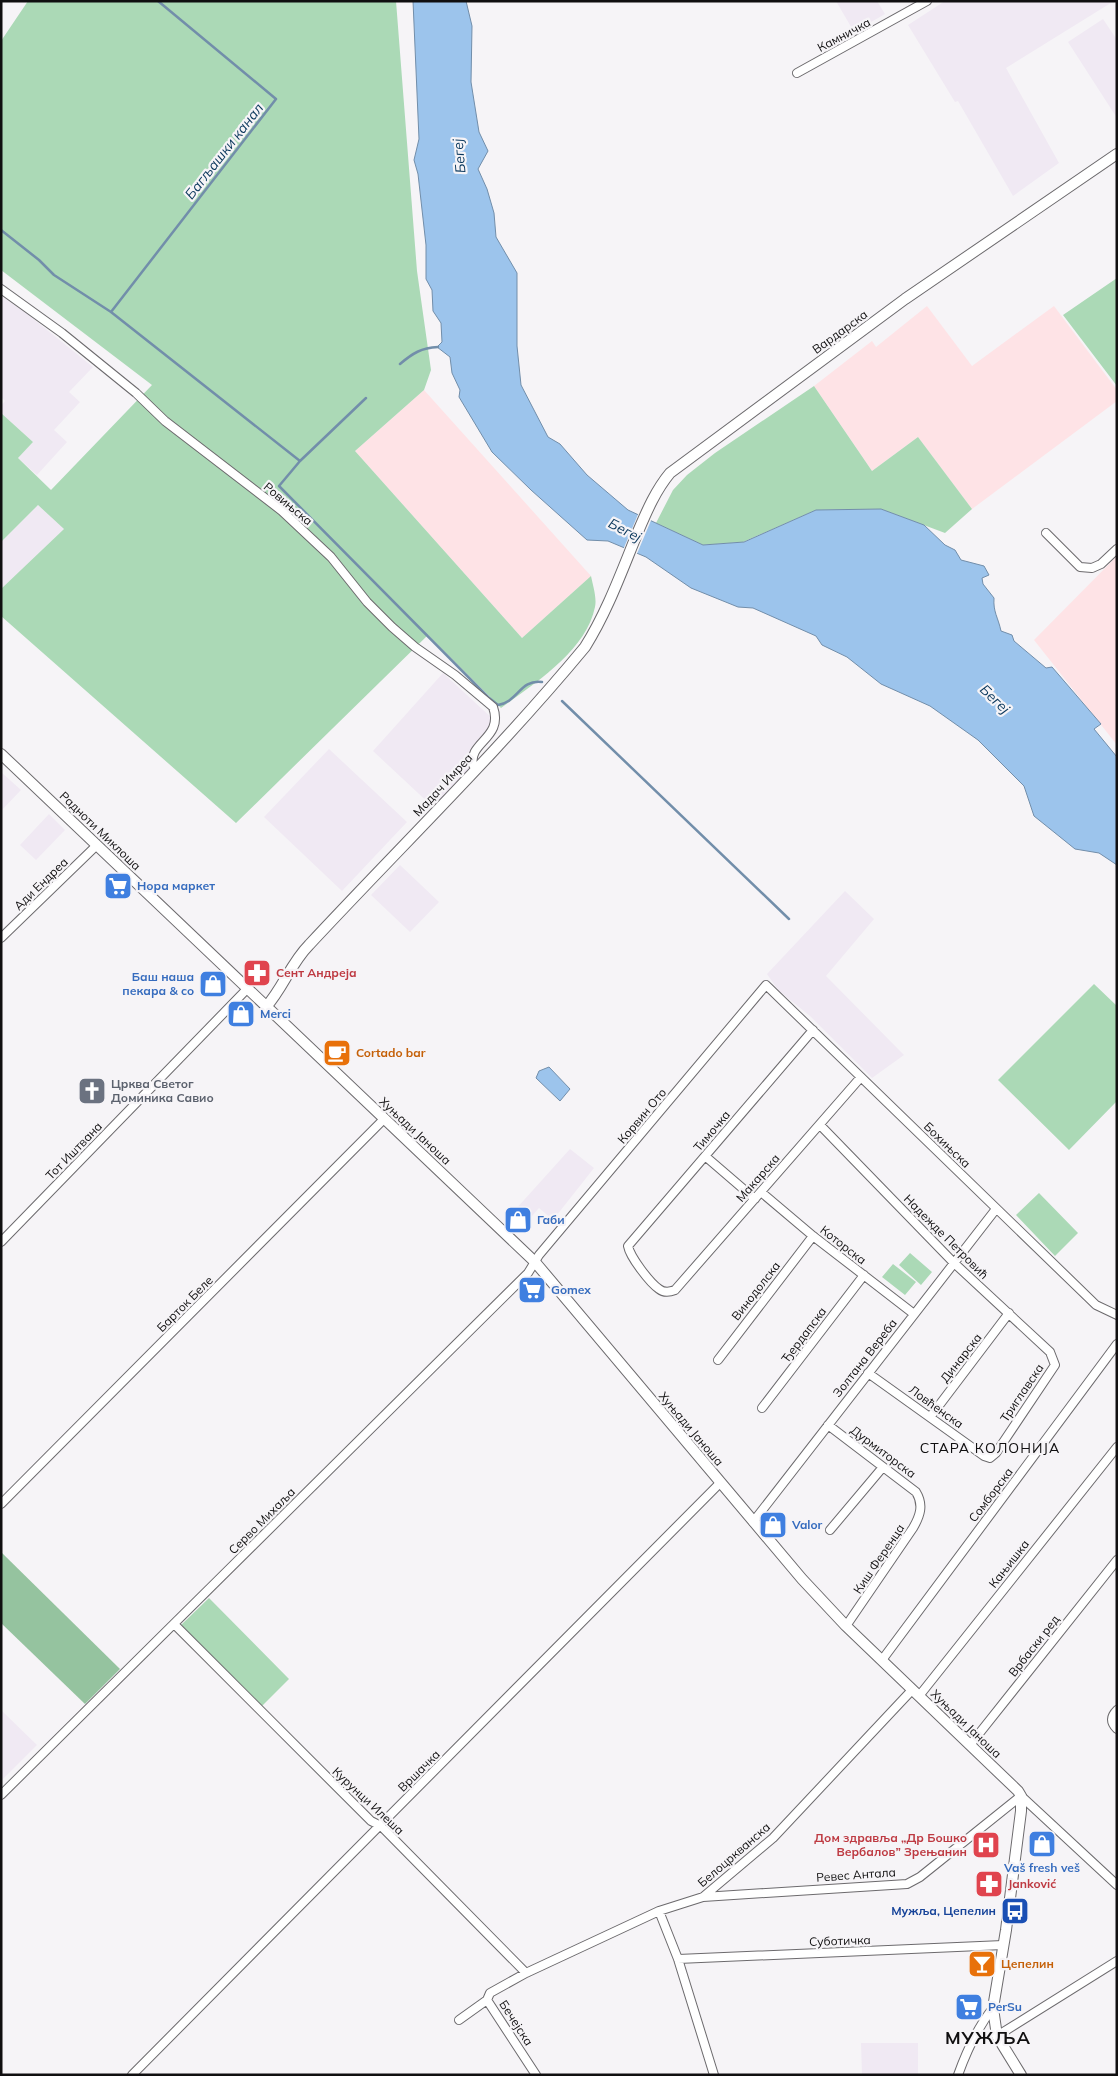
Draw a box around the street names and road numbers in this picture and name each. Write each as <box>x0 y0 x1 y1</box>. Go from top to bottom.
street label: Камничка <box>815 14 873 55</box>
street label: Вардарска <box>809 307 870 357</box>
street label: Ровињска <box>261 479 316 528</box>
street label: Мадач Имреа <box>410 750 476 819</box>
street label: Радноти Миклоша <box>57 788 144 873</box>
street label: Ади Ендреа <box>11 854 71 913</box>
street label: Корвин Ото <box>614 1085 669 1147</box>
street label: Хуњади Јаноша <box>376 1094 454 1168</box>
street label: Тимочка <box>690 1107 733 1154</box>
street label: Тот Иштвана <box>42 1119 105 1183</box>
street label: Бохињска <box>921 1119 974 1171</box>
street label: Макарска <box>733 1151 782 1205</box>
street label: Надежде Петровић <box>901 1191 992 1282</box>
street label: Которска <box>817 1222 869 1267</box>
street label: Винодолска <box>728 1258 783 1323</box>
street label: Барток Беле <box>153 1272 216 1335</box>
street label: Ђердапска <box>778 1304 829 1365</box>
street label: Золтана Вереба <box>829 1316 900 1400</box>
street label: Динарска <box>937 1330 985 1385</box>
street label: Триглавска <box>997 1361 1046 1425</box>
street label: Ловћенска <box>906 1382 966 1431</box>
street label: Хуњади Јаноша <box>656 1388 727 1469</box>
street label: Дурмиторска <box>848 1422 919 1481</box>
street label: Сомборска <box>965 1465 1016 1525</box>
street label: Серво Михаља <box>225 1484 298 1557</box>
street label: Киш Ференца <box>850 1521 907 1596</box>
street label: Кањишка <box>985 1537 1032 1591</box>
street label: Врбаски ред <box>1005 1612 1062 1679</box>
street label: Хуњади Јаноша <box>928 1686 1005 1761</box>
street label: Вршачка <box>395 1747 443 1795</box>
street label: Курунци Илеша <box>329 1764 407 1838</box>
street label: Белоцркванска <box>694 1819 773 1890</box>
street label: Ревес Антала <box>816 1864 896 1885</box>
street label: Суботичка <box>809 1932 871 1949</box>
street label: Бечејска <box>496 1997 537 2048</box>

